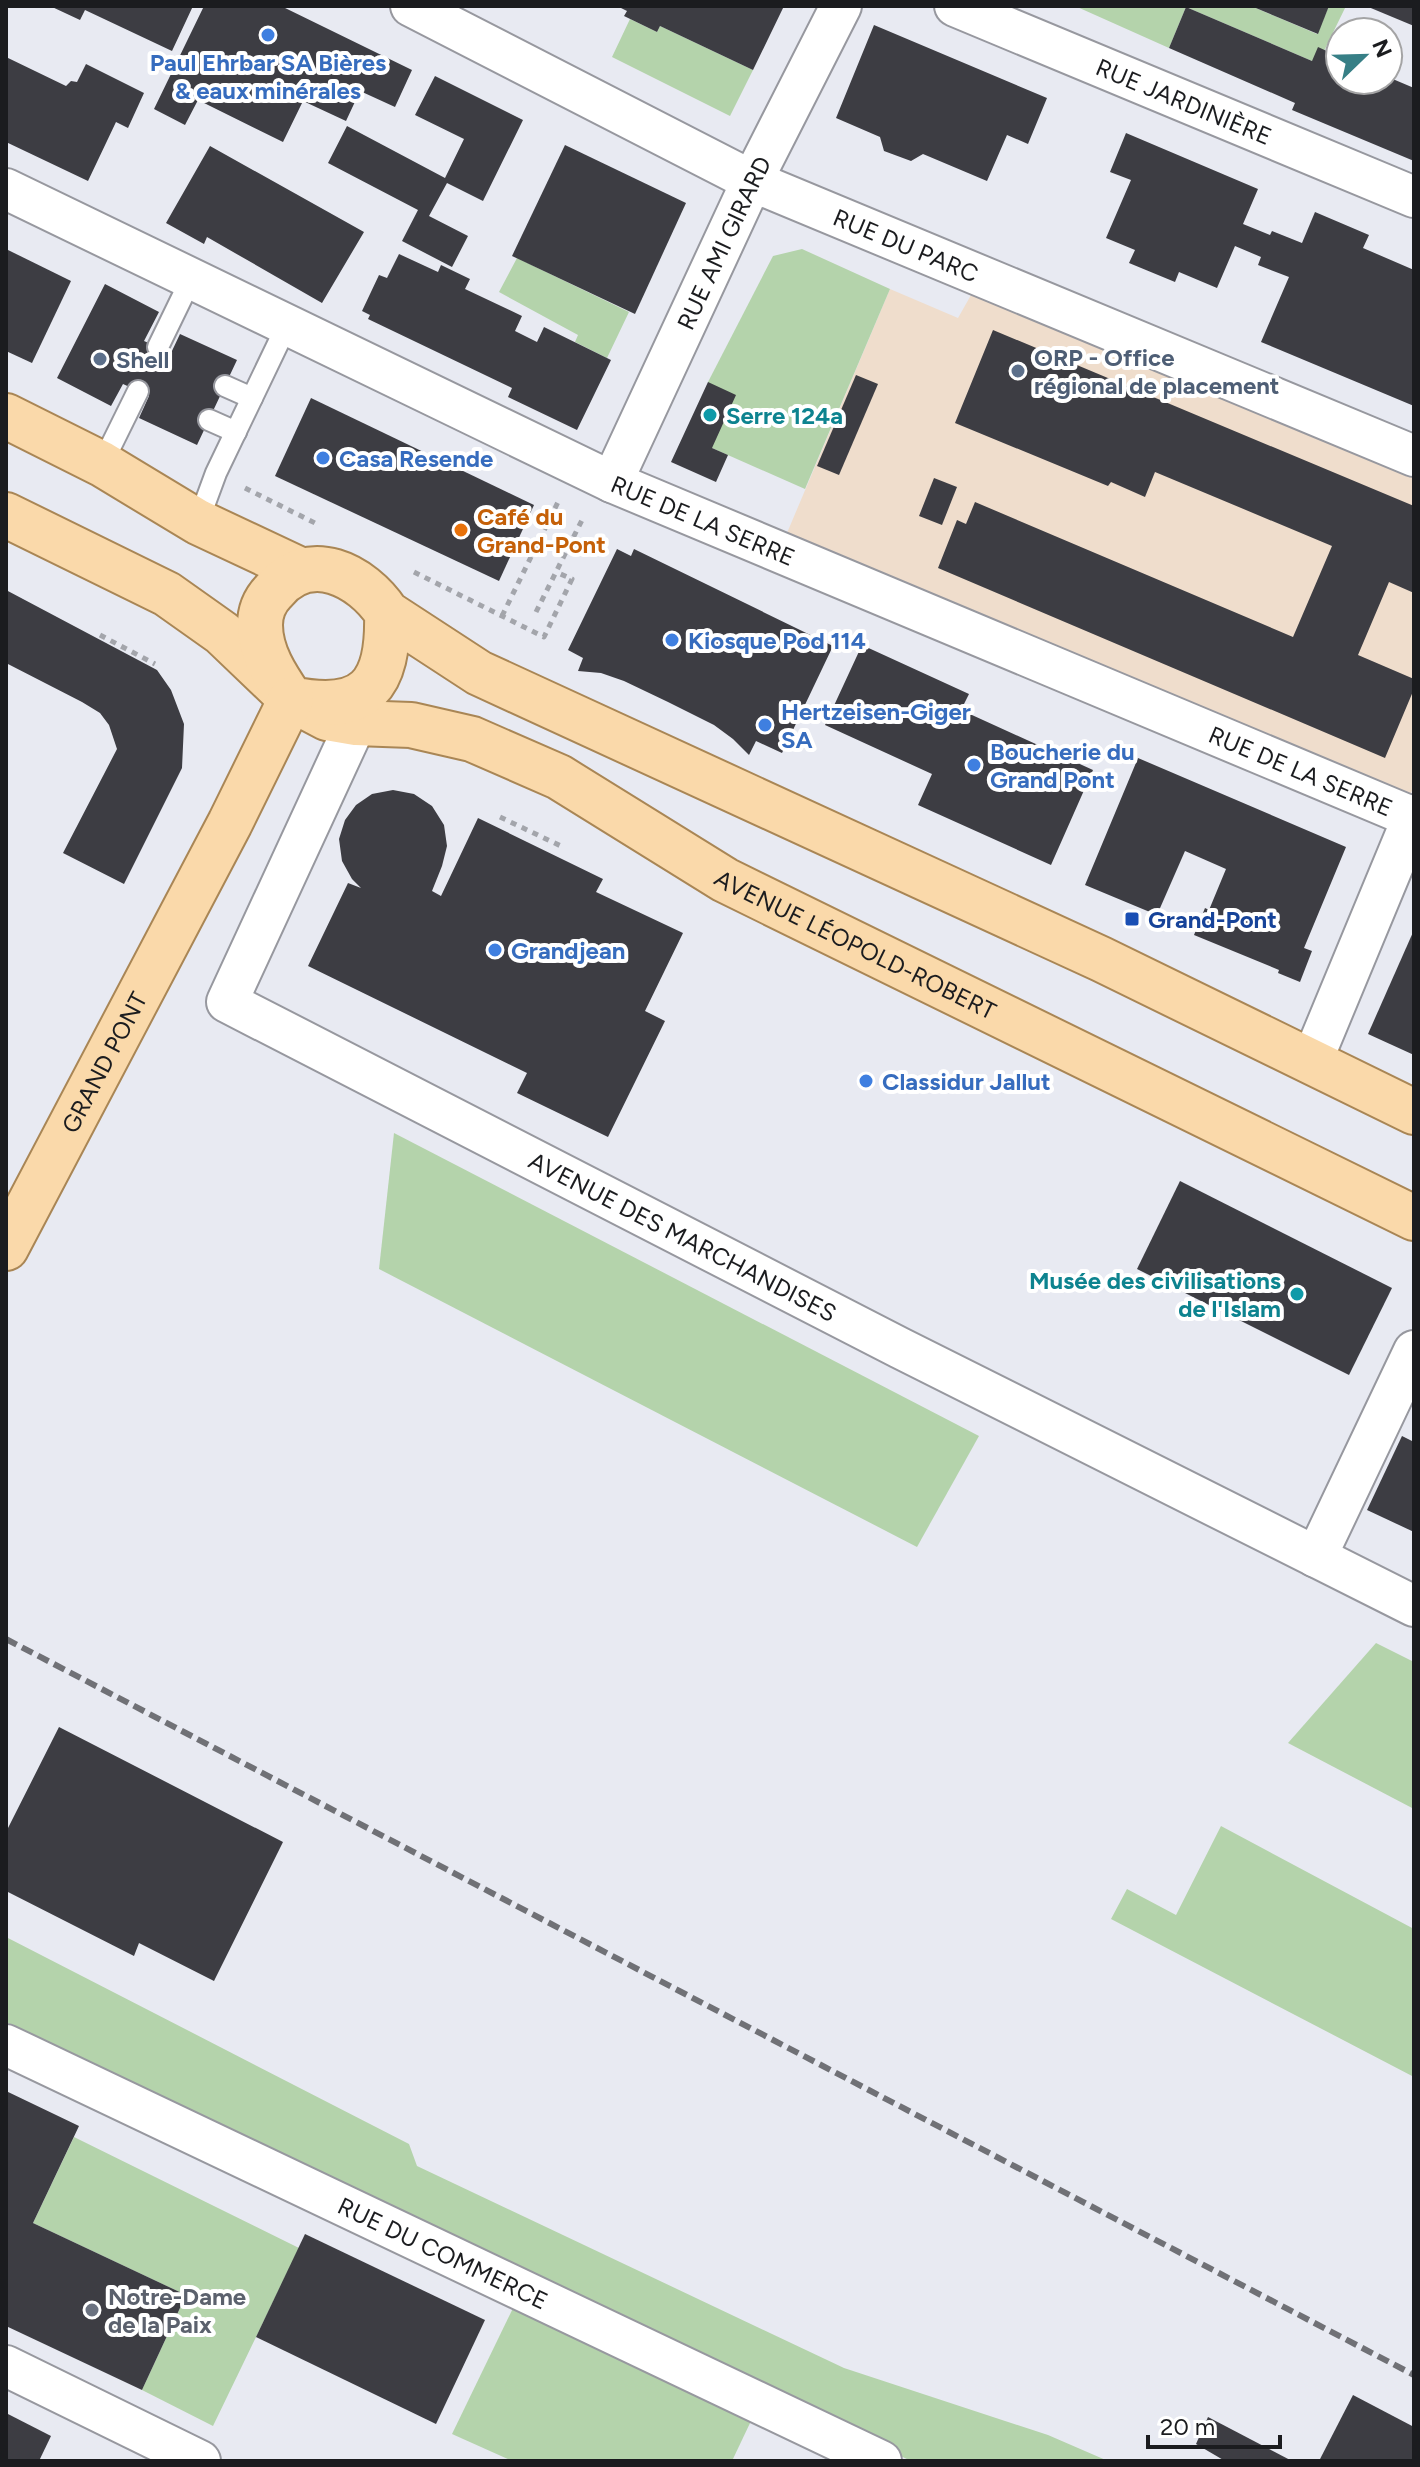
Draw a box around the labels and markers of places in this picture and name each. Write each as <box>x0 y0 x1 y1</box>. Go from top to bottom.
marker: Paul Ehrbar SA Bières & eaux minérales <box>259 26 277 44</box>
place label: Paul Ehrbar SA Bières & eaux minérales <box>150 48 386 105</box>
place label: ORP - Office régional de placement <box>1034 343 1279 400</box>
place label: Shell <box>116 345 169 374</box>
marker: Shell <box>91 350 109 368</box>
marker: ORP - Office régional de placement <box>1009 362 1027 380</box>
place label: Serre 124a <box>726 401 843 430</box>
marker: Serre 124a <box>701 406 719 424</box>
place label: Casa Resende <box>339 444 493 473</box>
marker: Casa Resende <box>314 449 332 467</box>
place label: Café du Grand-Pont <box>477 502 606 559</box>
marker: Café du Grand-Pont <box>452 521 470 539</box>
place label: Kiosque Pod 114 <box>688 626 866 655</box>
marker: Kiosque Pod 114 <box>663 631 681 649</box>
place label: Hertzeisen-Giger SA <box>781 697 971 754</box>
marker: Hertzeisen-Giger SA <box>756 716 774 734</box>
place label: Boucherie du Grand Pont <box>990 737 1135 794</box>
marker: Boucherie du Grand Pont <box>965 756 983 774</box>
place label: Grand-Pont <box>1148 905 1277 934</box>
marker: Grand-Pont <box>1123 910 1141 928</box>
place label: Grandjean <box>511 936 625 965</box>
marker: Grandjean <box>486 941 504 959</box>
place label: Classidur Jallut <box>882 1067 1051 1096</box>
marker: Classidur Jallut <box>857 1072 875 1090</box>
place label: Musée des civilisations de l'Islam <box>1029 1266 1281 1323</box>
marker: Musée des civilisations de l'Islam <box>1288 1285 1306 1303</box>
place label: Notre-Dame de la Paix <box>108 2282 246 2339</box>
marker: Notre-Dame de la Paix <box>83 2301 101 2319</box>

